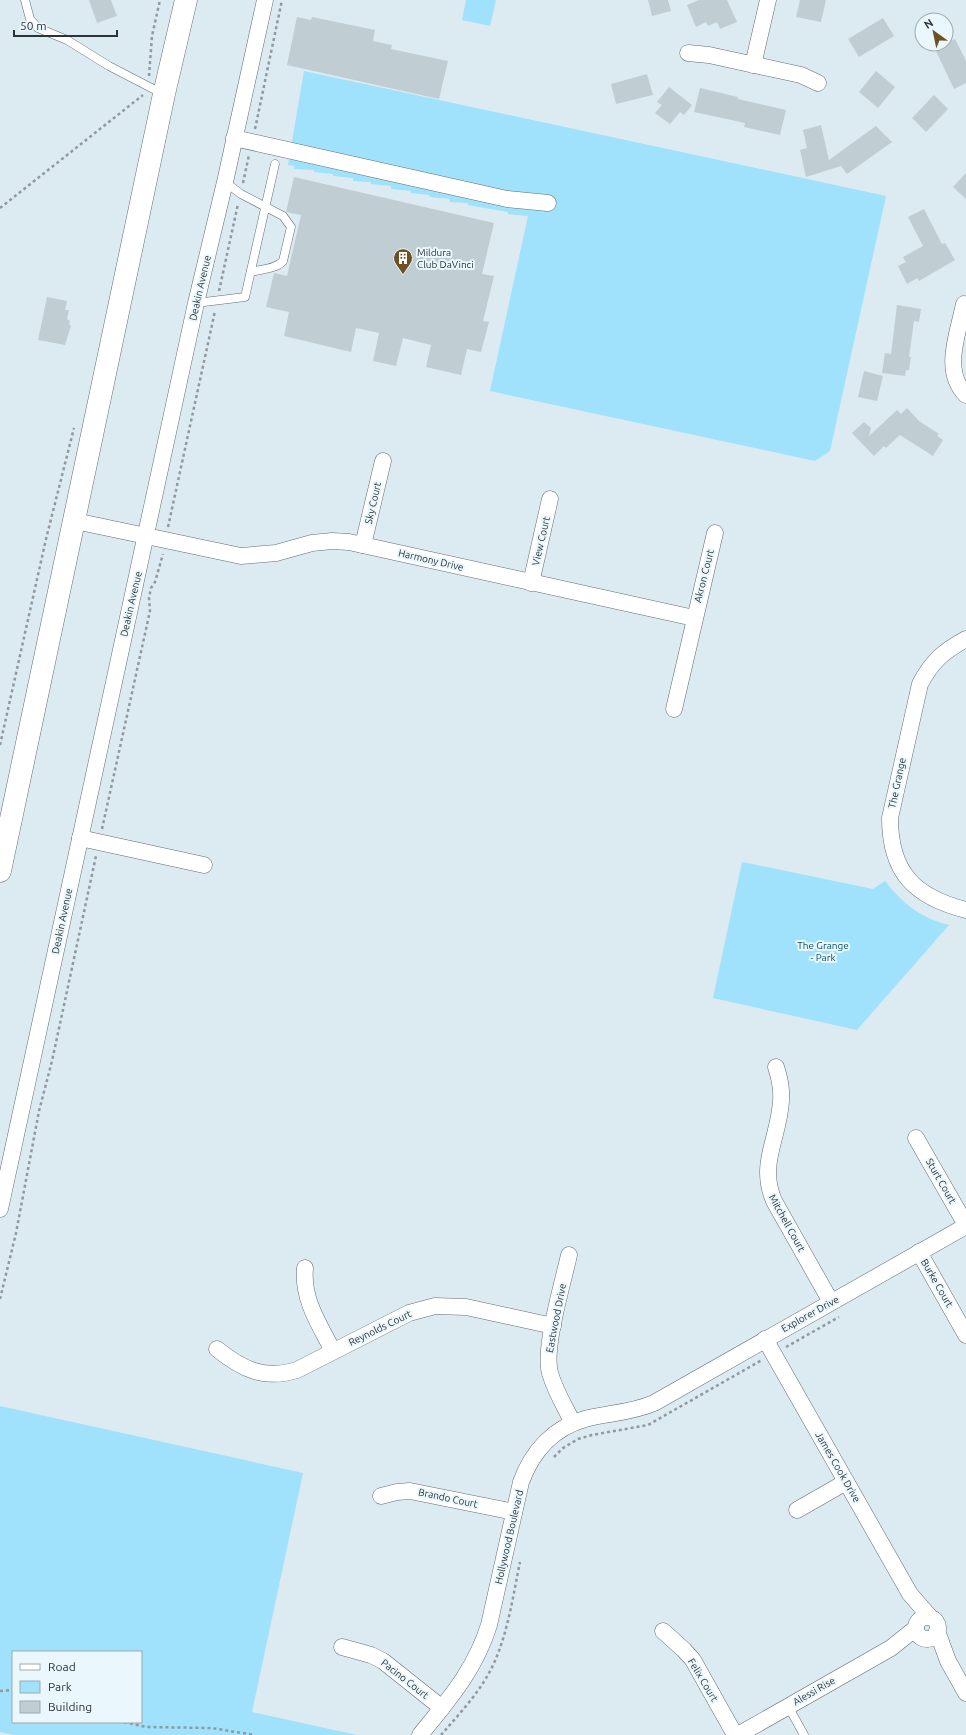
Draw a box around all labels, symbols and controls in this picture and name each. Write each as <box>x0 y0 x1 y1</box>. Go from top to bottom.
scale bar <box>14 12 117 38</box>
north arrow <box>914 12 954 52</box>
text: N <box>922 16 935 31</box>
text: 50 m <box>20 19 47 32</box>
building icon: Mildura Club DaVinci <box>392 247 414 275</box>
place label: Mildura Club DaVinci <box>417 247 474 270</box>
street label: Deakin Avenue <box>187 254 213 322</box>
street label: Sky Court <box>363 481 383 525</box>
street label: View Court <box>530 515 552 567</box>
street label: Harmony Drive <box>397 547 465 573</box>
street label: Akron Court <box>692 548 716 604</box>
street label: Deakin Avenue <box>118 570 144 638</box>
street label: The Grange <box>886 757 908 809</box>
street label: Deakin Avenue <box>50 887 74 955</box>
park label: The Grange - Park <box>797 940 849 963</box>
street label: Sturt Court <box>924 1156 958 1206</box>
street label: Mitchell Court <box>767 1192 807 1254</box>
street label: Burke Court <box>919 1257 955 1309</box>
street label: Eastwood Drive <box>544 1282 568 1354</box>
street label: Explorer Drive <box>779 1294 841 1334</box>
street label: Reynolds Court <box>347 1308 413 1348</box>
street label: James Cook Drive <box>813 1430 863 1504</box>
street label: Brando Court <box>417 1486 479 1510</box>
street label: Hollywood Boulevard <box>493 1489 525 1585</box>
legend <box>12 1651 142 1723</box>
street label: Felix Court <box>686 1656 720 1704</box>
street label: Pacino Court <box>379 1657 431 1701</box>
text: Road <box>48 1660 76 1673</box>
street label: Alessi Rise <box>791 1675 837 1707</box>
text: Park <box>48 1680 72 1693</box>
text: Building <box>48 1700 92 1713</box>

